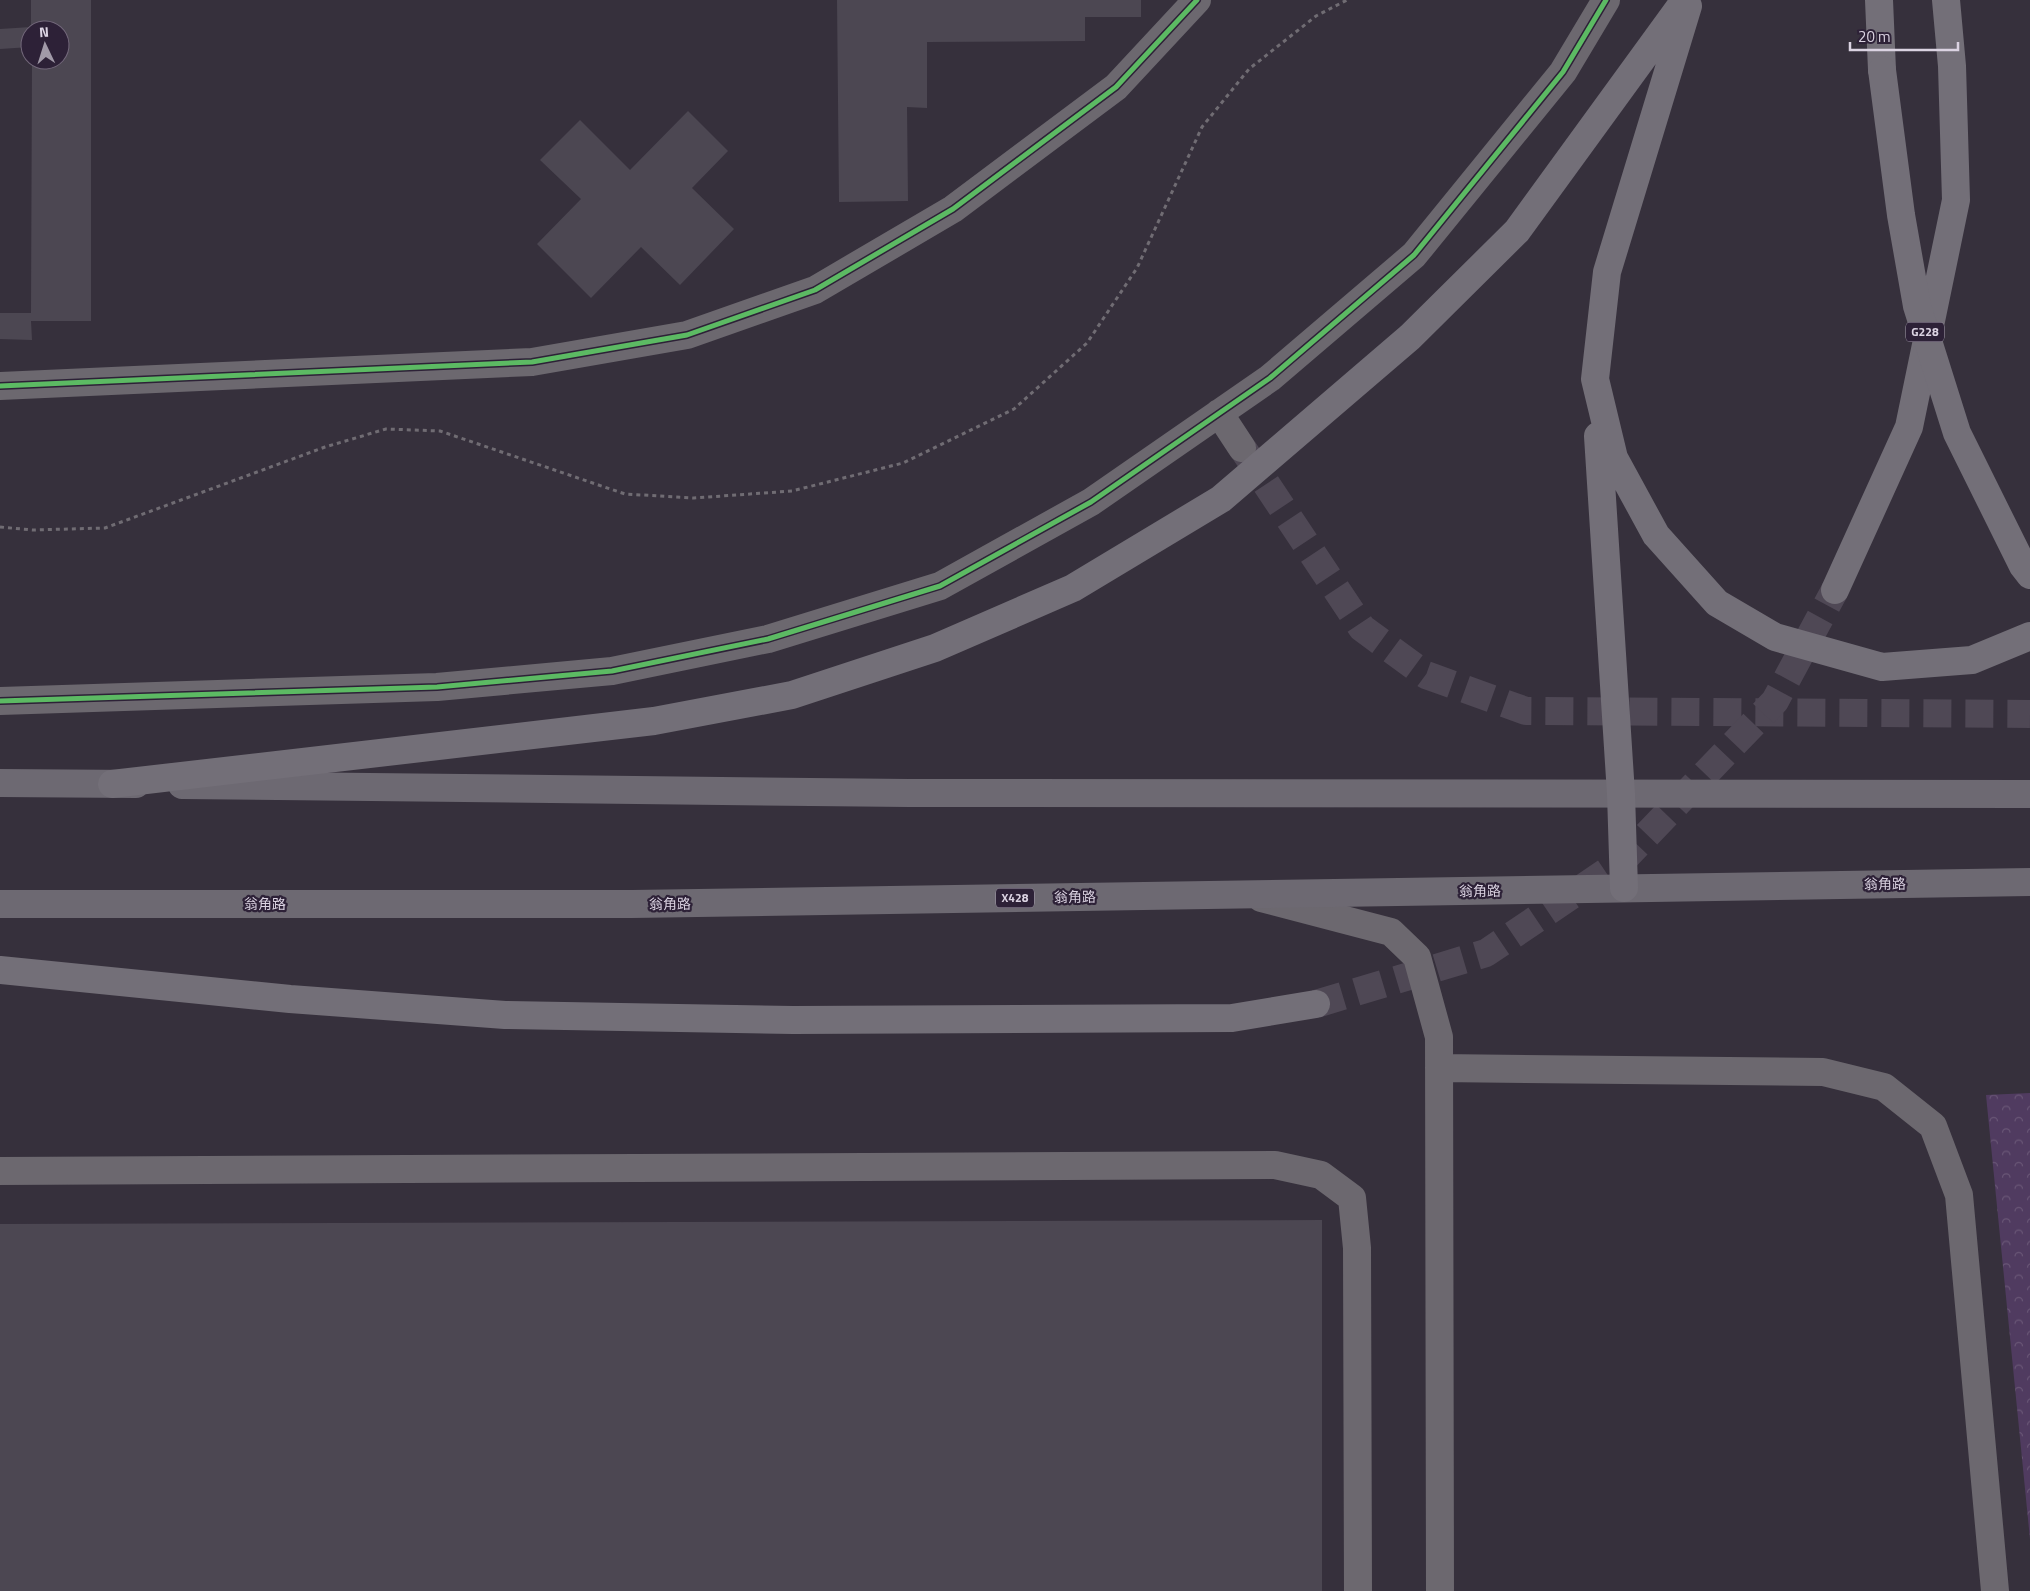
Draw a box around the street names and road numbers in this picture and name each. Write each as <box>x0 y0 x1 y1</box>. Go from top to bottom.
road number: G228 <box>1906 322 1944 342</box>
street label: 翁角路 <box>1864 873 1906 894</box>
street label: 翁角路 <box>1459 880 1501 901</box>
street label: 翁角路 <box>1054 886 1096 907</box>
road number: X428 <box>996 888 1034 908</box>
street label: 翁角路 <box>244 893 286 914</box>
street label: 翁角路 <box>649 893 691 914</box>

